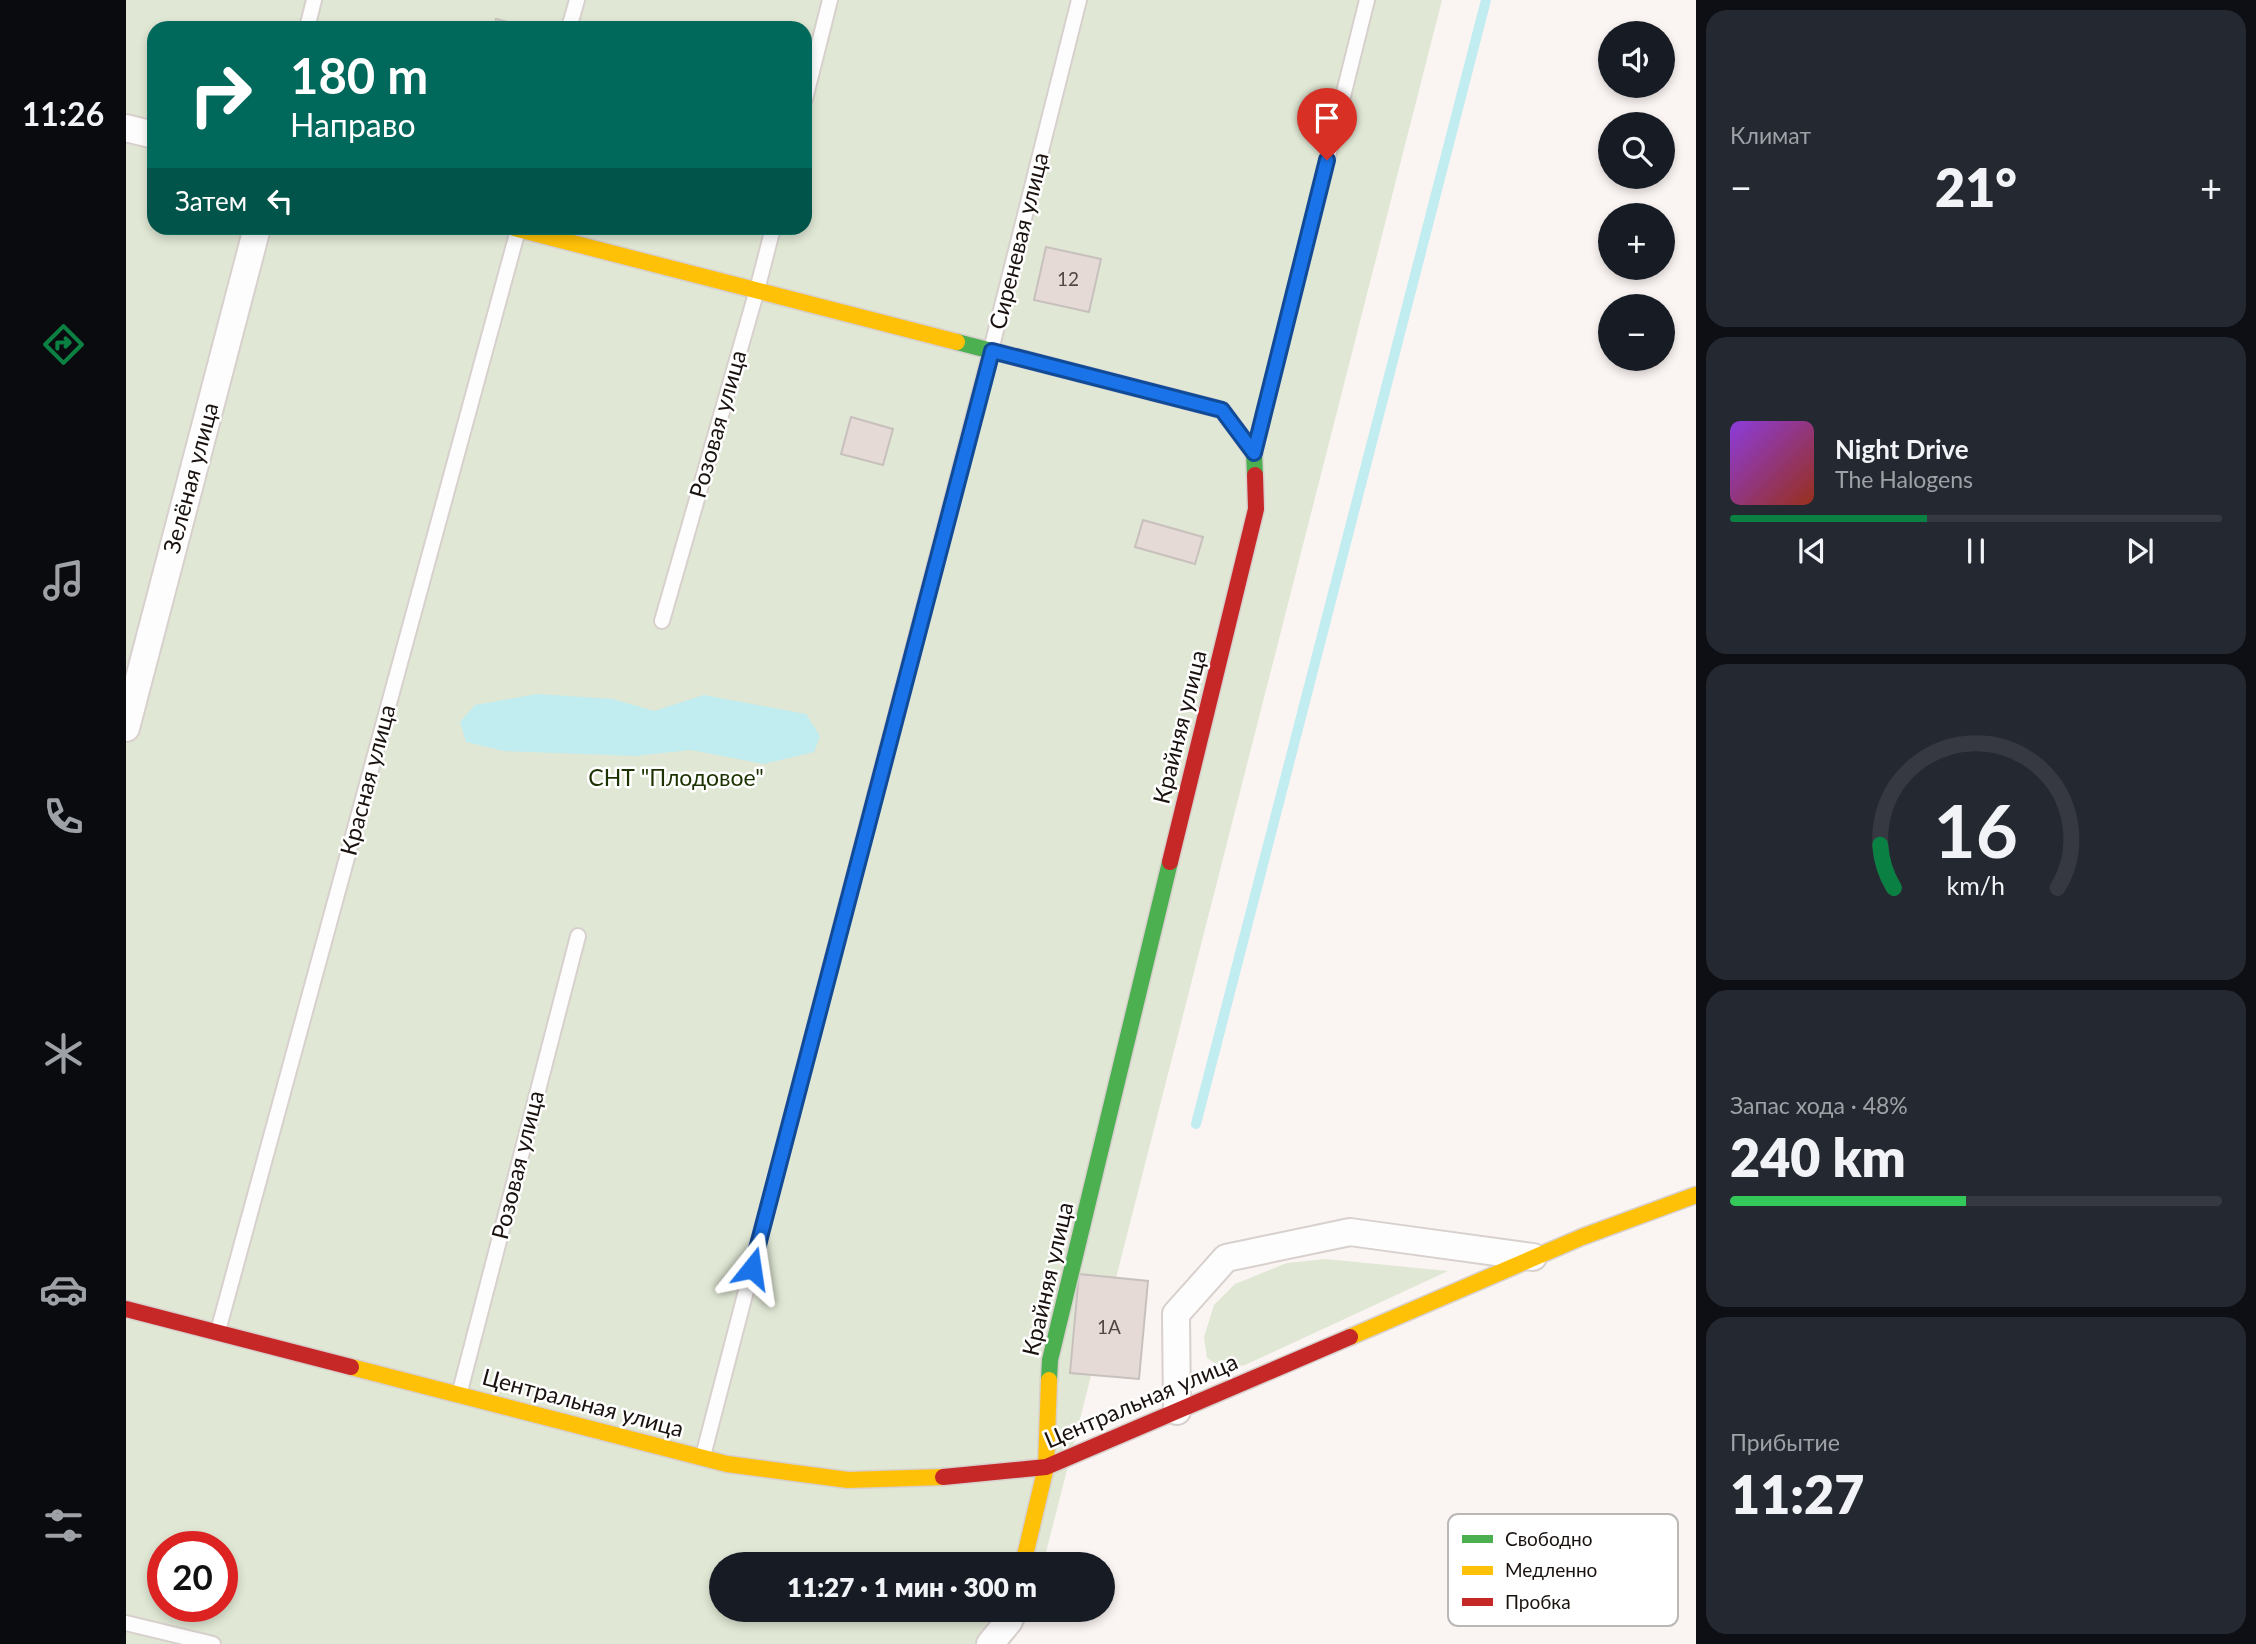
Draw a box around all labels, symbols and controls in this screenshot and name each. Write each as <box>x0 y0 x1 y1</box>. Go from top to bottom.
map controls <box>1598 21 1675 371</box>
button: sound <box>1598 21 1675 98</box>
text: 180 m <box>290 46 428 104</box>
icon: right <box>175 49 266 140</box>
pin <box>1297 88 1357 160</box>
text: 11:26 <box>22 94 104 133</box>
icon: arrive <box>1308 99 1346 137</box>
text: Направо <box>290 105 416 144</box>
button: search <box>1598 112 1675 189</box>
text: Климат <box>1730 121 1811 149</box>
street label: Сиреневая улица <box>982 149 1054 332</box>
text: 21° <box>1935 156 2017 218</box>
text: − <box>1730 164 1752 210</box>
text: + <box>2200 164 2222 210</box>
icon: left <box>261 182 299 220</box>
text: Затем <box>175 185 247 217</box>
button: + <box>1598 203 1675 280</box>
house number: 12 <box>1057 267 1079 290</box>
button: − <box>1598 294 1675 371</box>
icon: directions <box>39 320 88 369</box>
street label: Розовая улица <box>683 347 751 501</box>
street label: Зелёная улица <box>156 399 224 556</box>
text: Night Drive <box>1835 433 1969 465</box>
text: The Halogens <box>1835 465 1973 493</box>
icon: previous <box>1793 532 1831 570</box>
icon: pause <box>1957 532 1995 570</box>
icon: next <box>2121 532 2159 570</box>
icon: music <box>39 556 88 605</box>
street label: Крайняя улица <box>1146 647 1212 806</box>
street label: Красная улица <box>333 701 401 858</box>
park label: СНТ "Плодовое" <box>588 763 764 791</box>
text: 16 <box>1934 786 2018 874</box>
icon: phone <box>39 792 88 841</box>
text: km/h <box>1947 870 2005 900</box>
icon: climate <box>39 1029 88 1078</box>
street label: Розовая улица <box>485 1087 549 1242</box>
text: Запас хода · 48% <box>1730 1091 1908 1119</box>
text: 240 km <box>1730 1126 1906 1188</box>
street label: Крайняя улица <box>1016 1199 1078 1358</box>
position arrow <box>715 1231 789 1305</box>
icon: car <box>39 1265 88 1314</box>
house number: 1А <box>1097 1315 1121 1338</box>
street label: Центральная улица <box>1040 1347 1241 1453</box>
street label: Центральная улица <box>480 1362 687 1442</box>
text: Прибытие <box>1730 1428 1840 1456</box>
text: 11:27 <box>1730 1463 1864 1525</box>
icon: filters <box>39 1501 88 1550</box>
legend <box>1448 1514 1678 1626</box>
text: Свободно <box>1505 1527 1593 1550</box>
speed limit sign: 20 <box>147 1531 238 1622</box>
text: Медленно <box>1505 1558 1597 1581</box>
text: 11:27 · 1 мин · 300 m <box>787 1571 1037 1603</box>
text: Пробка <box>1505 1590 1571 1613</box>

